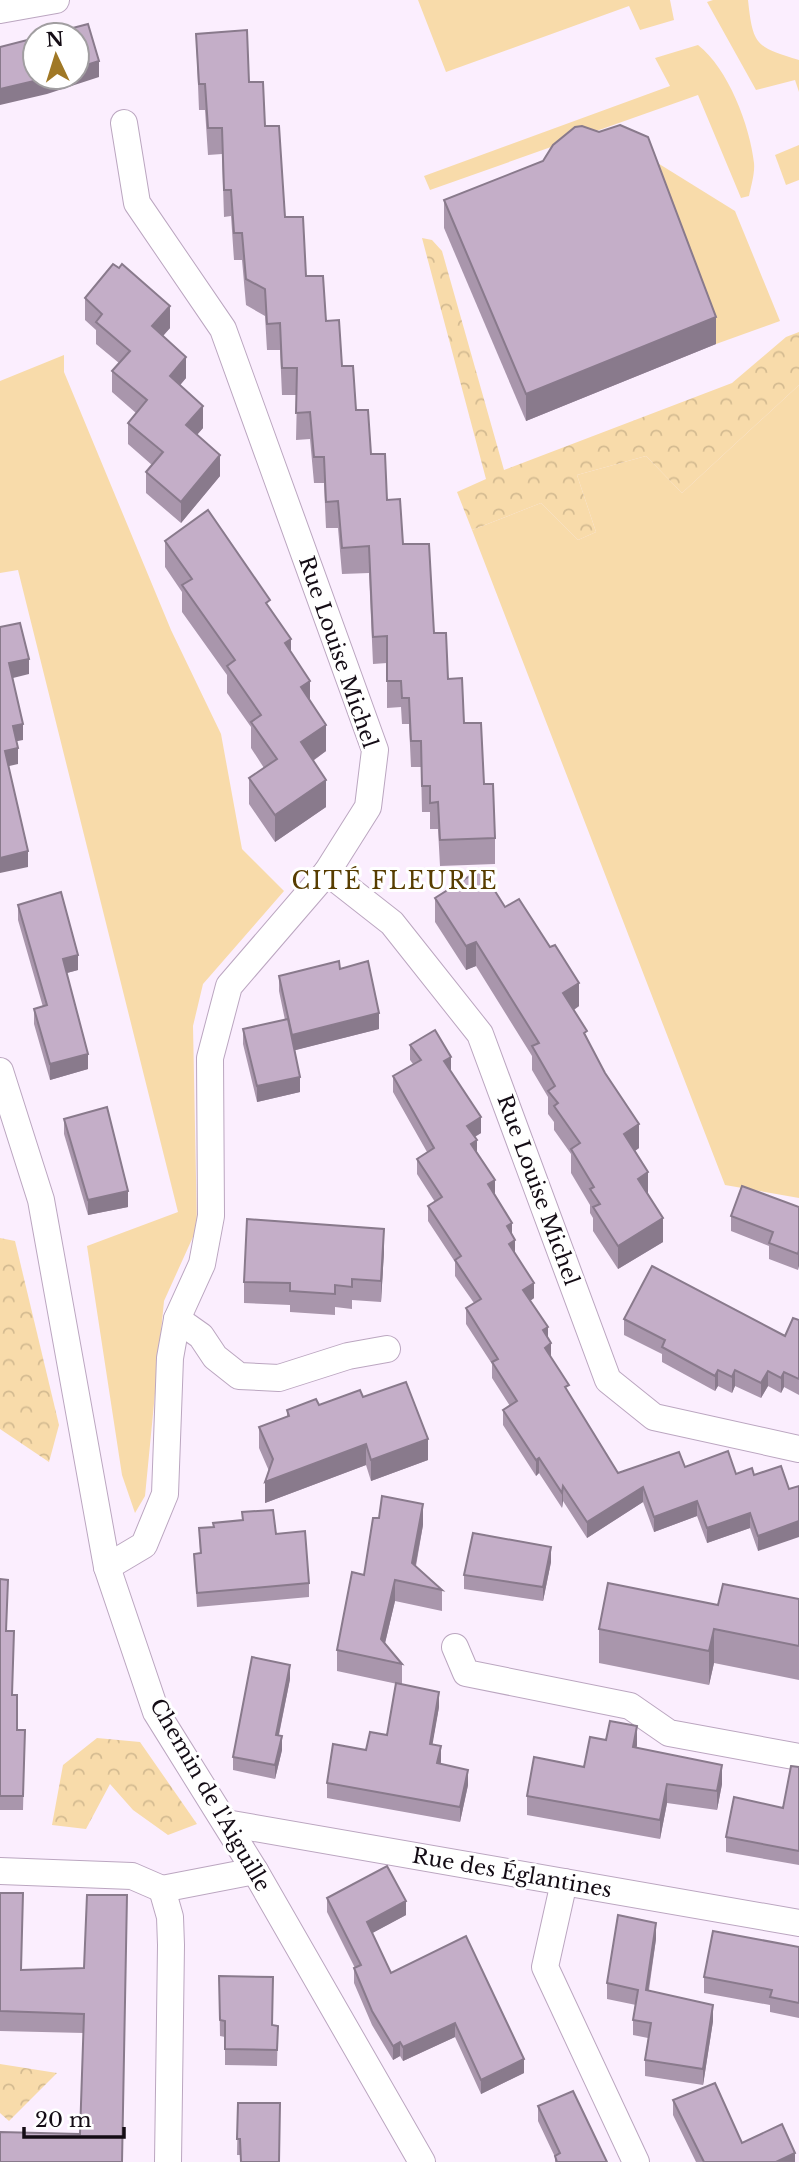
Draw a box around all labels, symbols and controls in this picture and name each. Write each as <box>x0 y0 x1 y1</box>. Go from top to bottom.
north arrow <box>21 21 91 91</box>
text: N <box>45 27 65 52</box>
street label: Rue Louise Michel <box>293 553 383 751</box>
district label: CITÉ FLEURIE <box>292 866 498 895</box>
street label: Rue Louise Michel <box>491 1091 585 1289</box>
street label: Chemin de l'Aiguille <box>144 1694 276 1896</box>
street label: Rue des Églantines <box>410 1843 614 1903</box>
scale bar <box>24 2096 124 2140</box>
text: 20 m <box>35 2107 92 2133</box>

